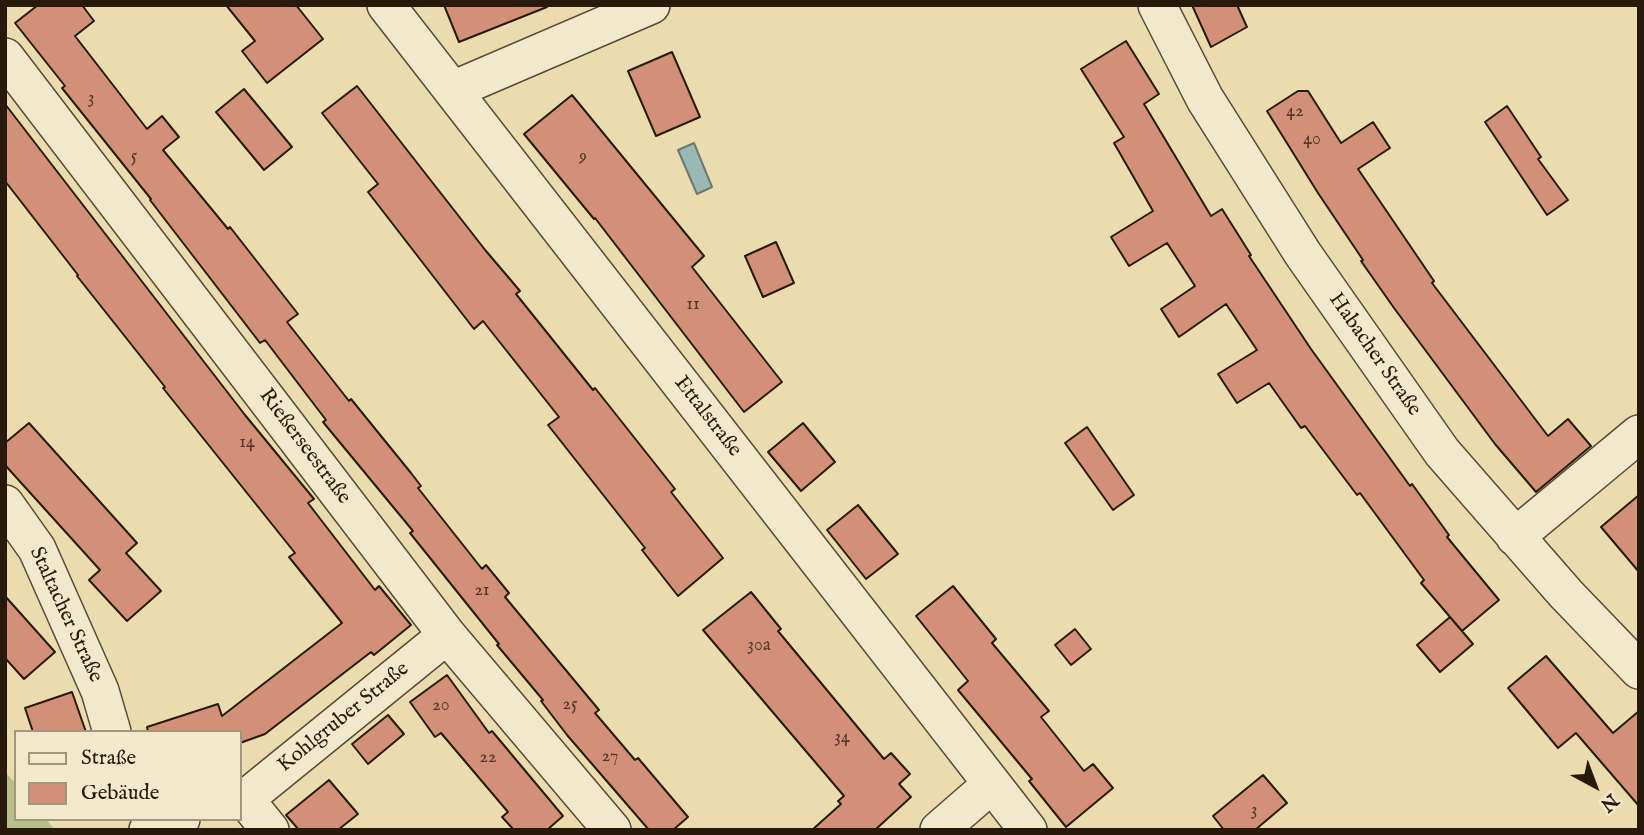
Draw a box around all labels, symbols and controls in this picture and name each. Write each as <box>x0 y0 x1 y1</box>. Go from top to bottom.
house number: 3 <box>88 88 94 110</box>
house number: 42 <box>1286 101 1304 123</box>
house number: 40 <box>1303 129 1321 151</box>
house number: 5 <box>131 146 137 168</box>
house number: 9 <box>579 146 587 168</box>
street label: Habacher Straße <box>1322 289 1426 421</box>
house number: 11 <box>686 294 700 316</box>
street label: Ettalstraße <box>668 372 746 462</box>
street label: Rießerseestraße <box>252 384 356 510</box>
house number: 14 <box>239 432 255 454</box>
street label: Staltacher Straße <box>23 543 107 687</box>
house number: 21 <box>474 580 490 602</box>
house number: 30a <box>747 635 771 657</box>
street label: Kohlgruber Straße <box>273 657 415 779</box>
house number: 25 <box>563 694 577 716</box>
house number: 20 <box>432 695 450 717</box>
house number: 34 <box>834 727 850 749</box>
legend <box>14 730 242 821</box>
text: Straße <box>81 745 136 772</box>
house number: 27 <box>602 746 618 768</box>
house number: 22 <box>480 747 496 769</box>
north arrow <box>1560 751 1630 821</box>
text: Gebäude <box>81 780 159 807</box>
text: N <box>1595 787 1623 816</box>
house number: 3 <box>1251 800 1257 822</box>

